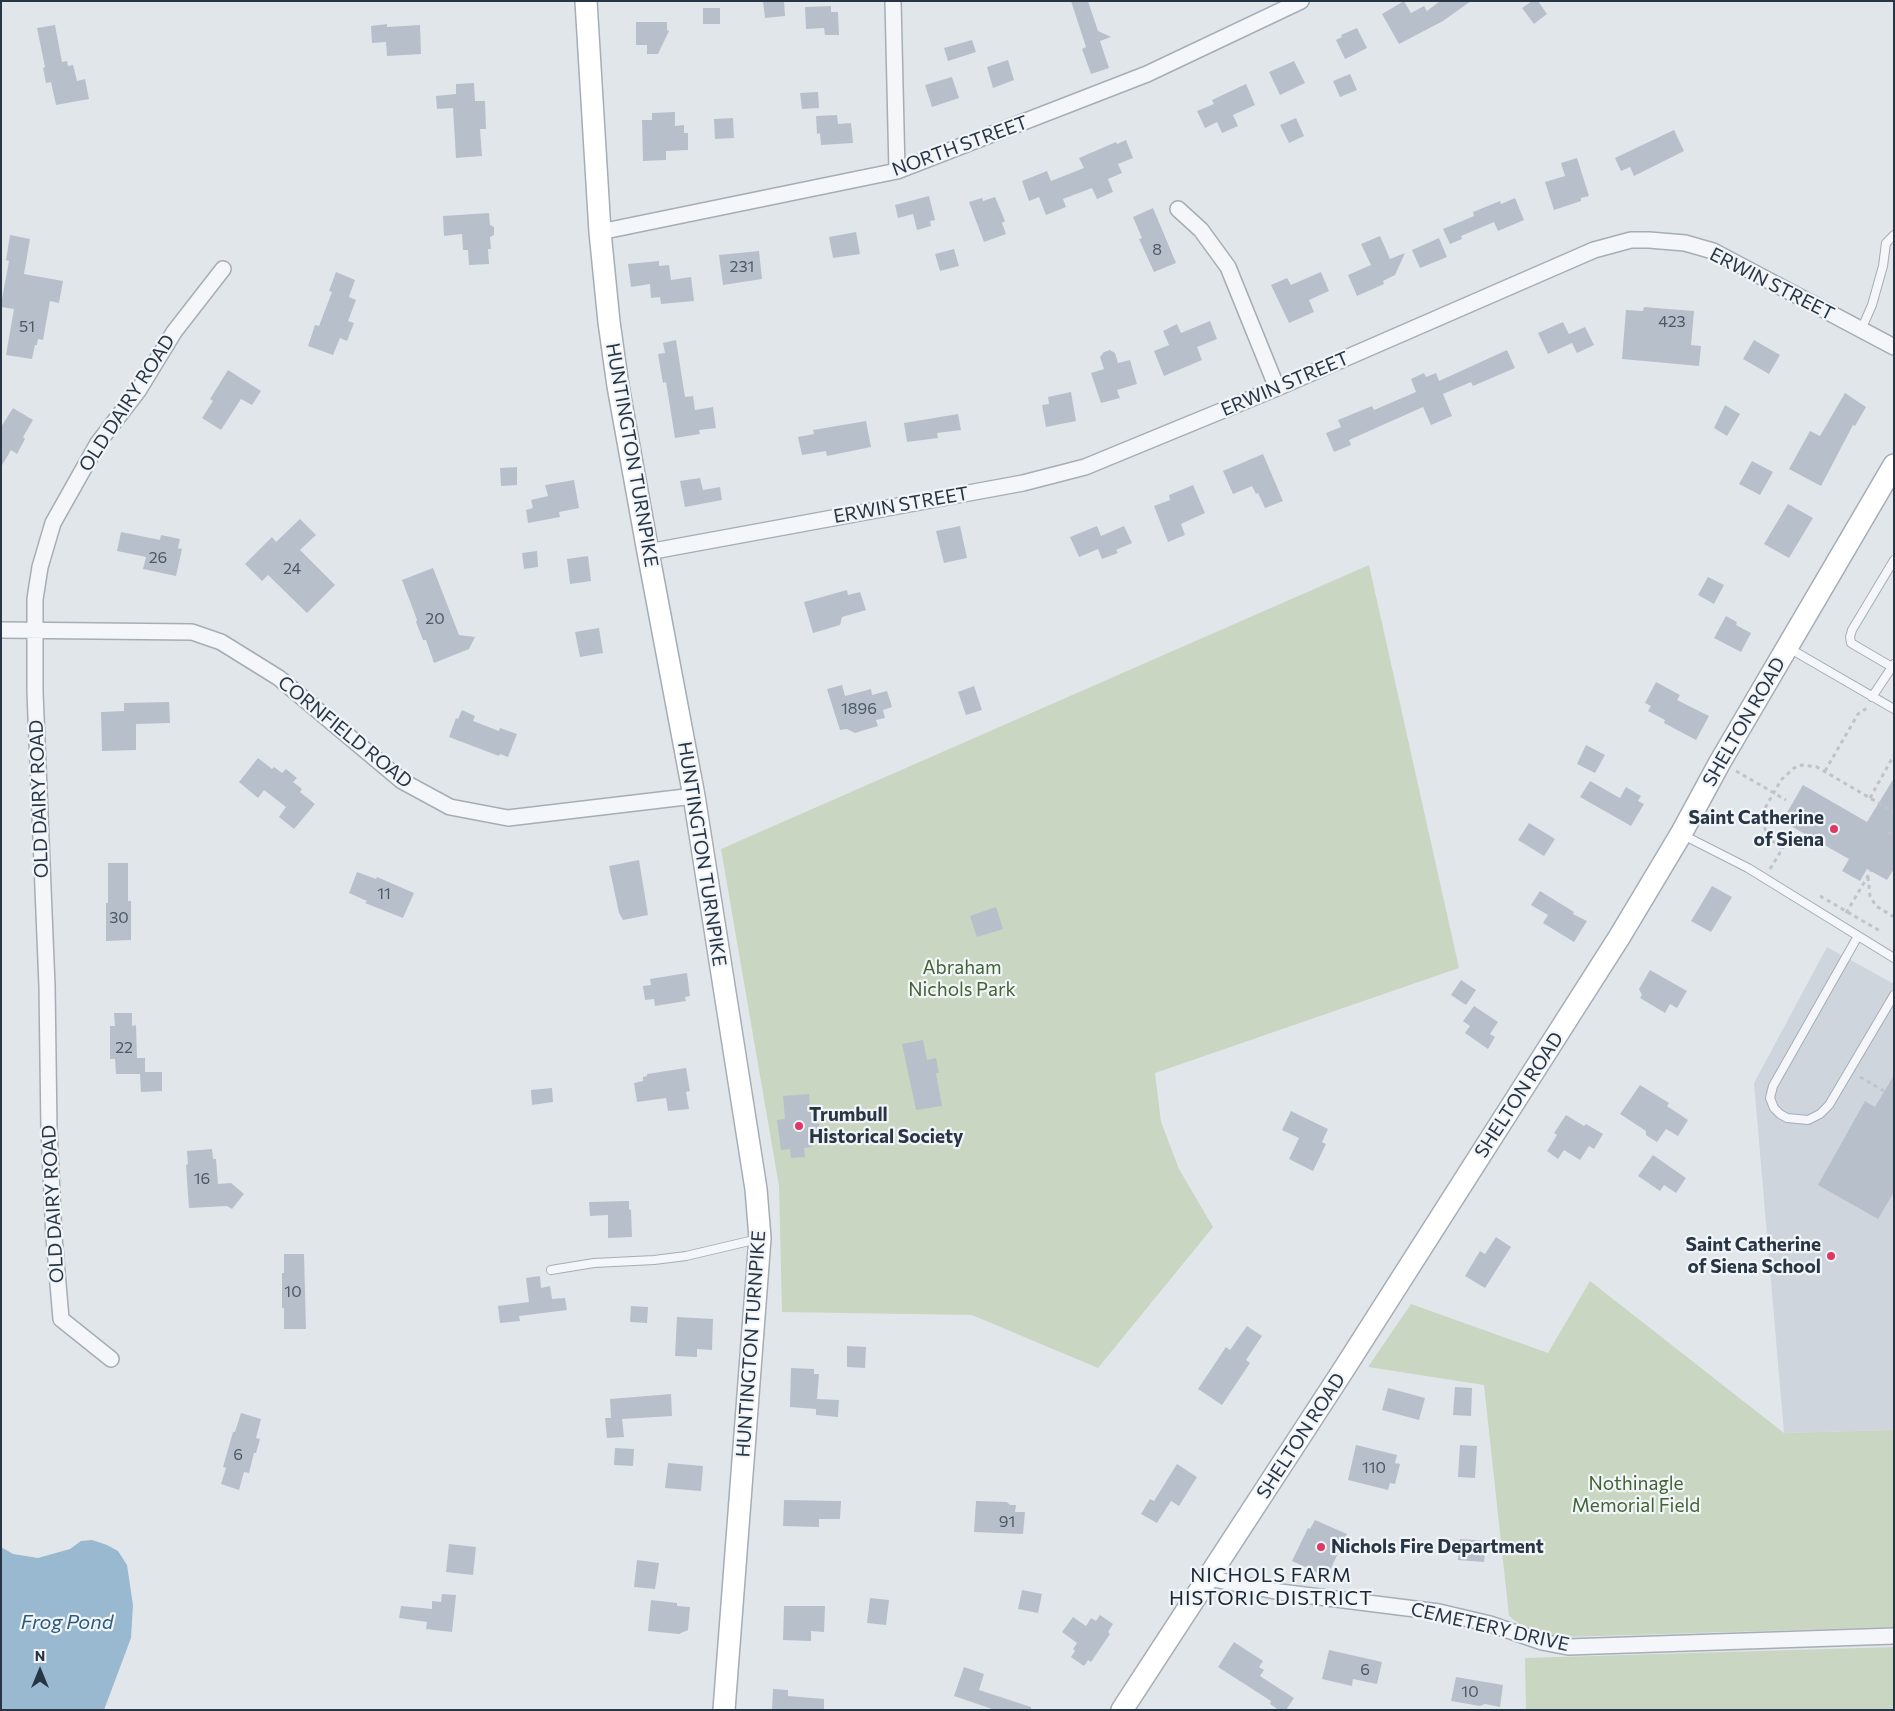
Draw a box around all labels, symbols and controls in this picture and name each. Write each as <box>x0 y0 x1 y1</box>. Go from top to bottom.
street label: NORTH STREET <box>889 111 1031 181</box>
house number: 8 <box>1152 240 1162 260</box>
street label: ERWIN STREET <box>1706 243 1838 325</box>
house number: 231 <box>730 257 754 277</box>
house number: 423 <box>1658 312 1686 332</box>
house number: 51 <box>19 317 35 337</box>
street label: OLD DAIRY ROAD <box>74 330 180 476</box>
street label: HUNTINGTON TURNPIKE <box>601 341 663 569</box>
street label: ERWIN STREET <box>1218 347 1352 421</box>
street label: ERWIN STREET <box>832 482 970 528</box>
house number: 26 <box>149 548 167 568</box>
house number: 24 <box>283 559 301 579</box>
house number: 20 <box>425 609 445 629</box>
street label: SHELTON ROAD <box>1698 653 1790 791</box>
street label: CORNFIELD ROAD <box>273 671 417 793</box>
house number: 1896 <box>841 699 877 719</box>
street label: OLD DAIRY ROAD <box>25 719 53 879</box>
street label: HUNTINGTON TURNPIKE <box>673 740 731 968</box>
place label: Saint Catherine of Siena <box>1688 807 1824 851</box>
marker: Saint Catherine of Siena <box>1828 823 1840 835</box>
house number: 11 <box>377 884 391 904</box>
house number: 30 <box>109 908 129 928</box>
park label: Abraham Nichols Park <box>908 957 1016 1001</box>
street label: SHELTON ROAD <box>1470 1028 1568 1162</box>
house number: 22 <box>115 1038 133 1058</box>
place label: Trumbull Historical Society <box>809 1104 963 1148</box>
marker: Trumbull Historical Society <box>793 1120 805 1132</box>
street label: OLD DAIRY ROAD <box>37 1124 69 1284</box>
house number: 16 <box>194 1169 210 1189</box>
street label: HUNTINGTON TURNPIKE <box>732 1230 770 1458</box>
place label: Saint Catherine of Siena School <box>1685 1234 1821 1278</box>
marker: Saint Catherine of Siena School <box>1825 1250 1837 1262</box>
house number: 10 <box>284 1282 302 1302</box>
street label: SHELTON ROAD <box>1252 1369 1350 1503</box>
house number: 6 <box>233 1445 243 1465</box>
house number: 110 <box>1362 1458 1386 1478</box>
park label: Nothinagle Memorial Field <box>1572 1473 1700 1517</box>
house number: 91 <box>999 1512 1015 1532</box>
place label: Nichols Fire Department <box>1331 1536 1544 1558</box>
marker: Nichols Fire Department <box>1315 1541 1327 1553</box>
district label: NICHOLS FARM HISTORIC DISTRICT <box>1167 1563 1375 1610</box>
street label: CEMETERY DRIVE <box>1409 1598 1571 1656</box>
water label: Frog Pond <box>21 1610 113 1634</box>
north arrow <box>15 1646 65 1696</box>
text: N <box>35 1647 45 1664</box>
house number: 6 <box>1360 1660 1370 1680</box>
house number: 10 <box>1461 1682 1479 1702</box>

